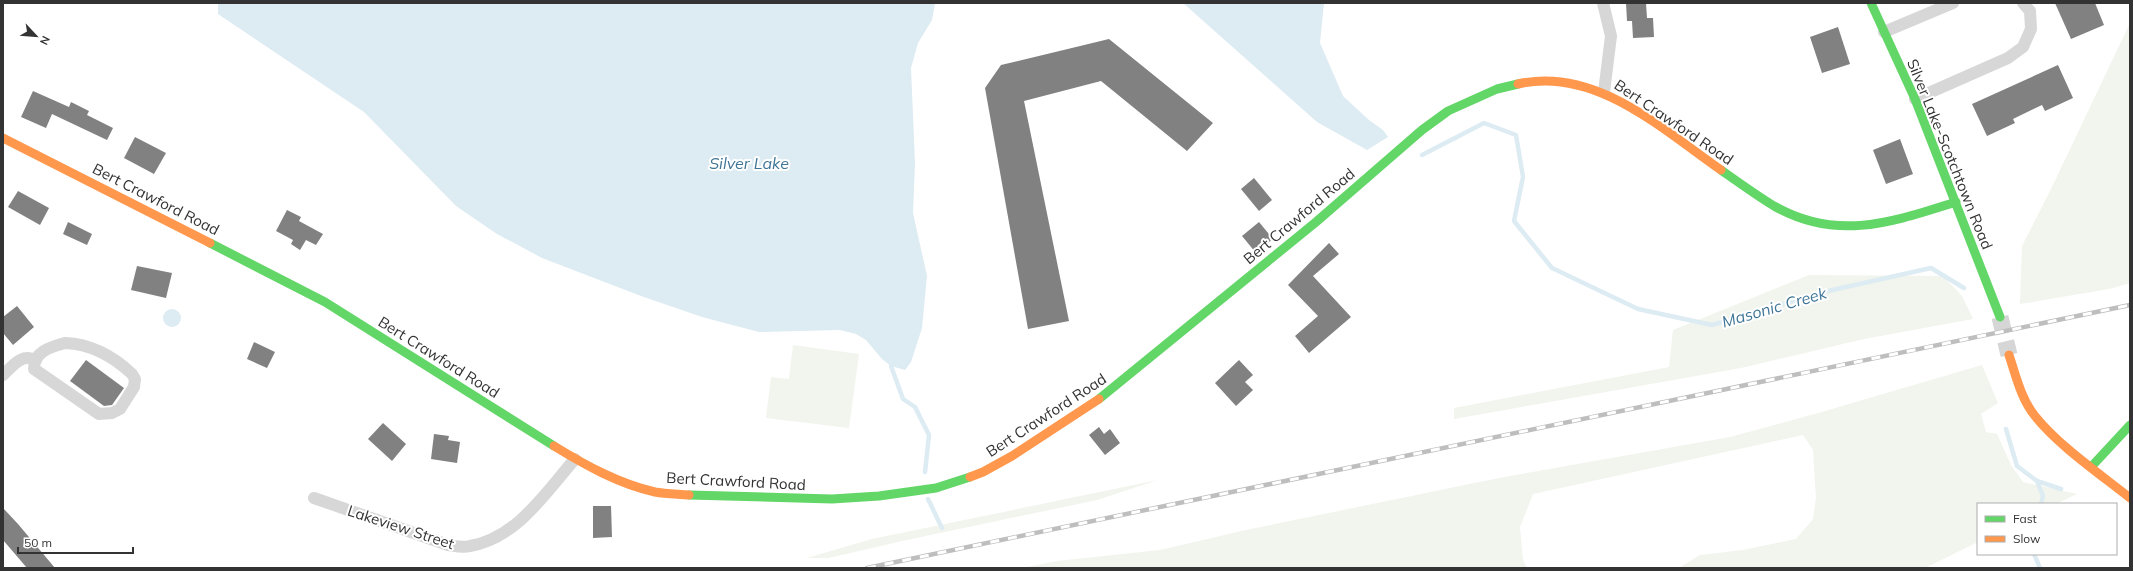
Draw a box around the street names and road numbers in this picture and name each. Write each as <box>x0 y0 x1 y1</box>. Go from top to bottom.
street label: Silver Lake-Scotchtown Road <box>1903 56 1997 252</box>
street label: Bert Crawford Road <box>1611 75 1737 169</box>
street label: Bert Crawford Road <box>90 159 222 239</box>
street label: Bert Crawford Road <box>1239 164 1359 268</box>
street label: Bert Crawford Road <box>375 312 503 402</box>
street label: Bert Crawford Road <box>982 369 1110 461</box>
street label: Bert Crawford Road <box>666 468 806 494</box>
street label: Lakeview Street <box>345 501 457 553</box>

